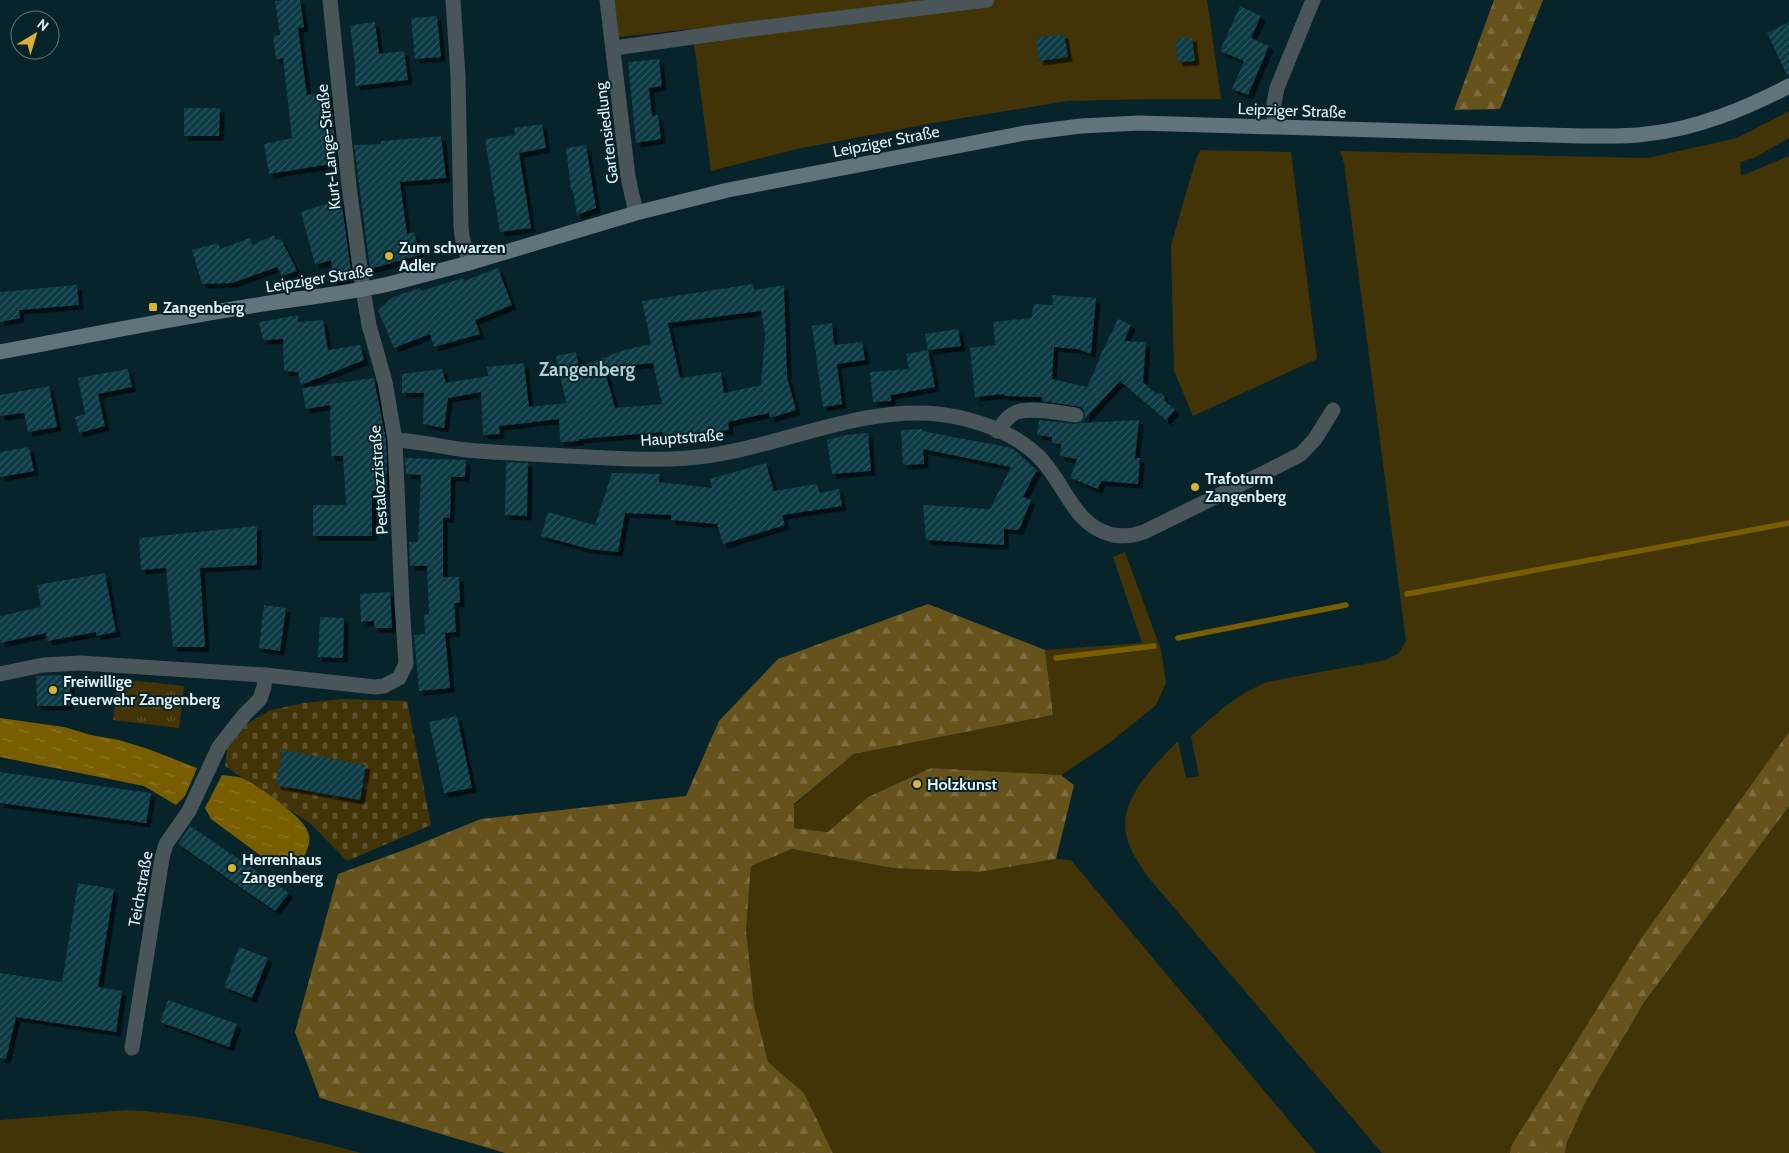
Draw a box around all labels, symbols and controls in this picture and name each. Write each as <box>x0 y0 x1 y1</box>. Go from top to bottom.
north arrow <box>10 10 60 60</box>
text: N <box>34 15 52 35</box>
street label: Gartensiedlung <box>591 80 622 185</box>
street label: Kurt-Lange-Straße <box>312 83 345 211</box>
street label: Leipziger Straße <box>1237 99 1346 122</box>
street label: Leipziger Straße <box>831 122 941 161</box>
place label: Zum schwarzen Adler <box>399 238 506 275</box>
marker: Zum schwarzen Adler <box>383 250 395 262</box>
street label: Leipziger Straße <box>264 261 374 296</box>
place label: Zangenberg <box>163 298 244 317</box>
marker: Zangenberg <box>147 301 159 313</box>
district label: Zangenberg <box>539 358 636 381</box>
street label: Pestalozzistraße <box>365 425 392 535</box>
street label: Hauptstraße <box>640 425 724 450</box>
place label: Trafoturm Zangenberg <box>1205 469 1286 506</box>
marker: Trafoturm Zangenberg <box>1189 481 1201 493</box>
place label: Freiwillige Feuerwehr Zangenberg <box>63 672 220 709</box>
marker: Freiwillige Feuerwehr Zangenberg <box>47 684 59 696</box>
place label: Holzkunst <box>927 775 998 794</box>
marker: Holzkunst <box>911 778 923 790</box>
street label: Teichstraße <box>124 850 157 929</box>
place label: Herrenhaus Zangenberg <box>242 850 323 887</box>
marker: Herrenhaus Zangenberg <box>226 862 238 874</box>

